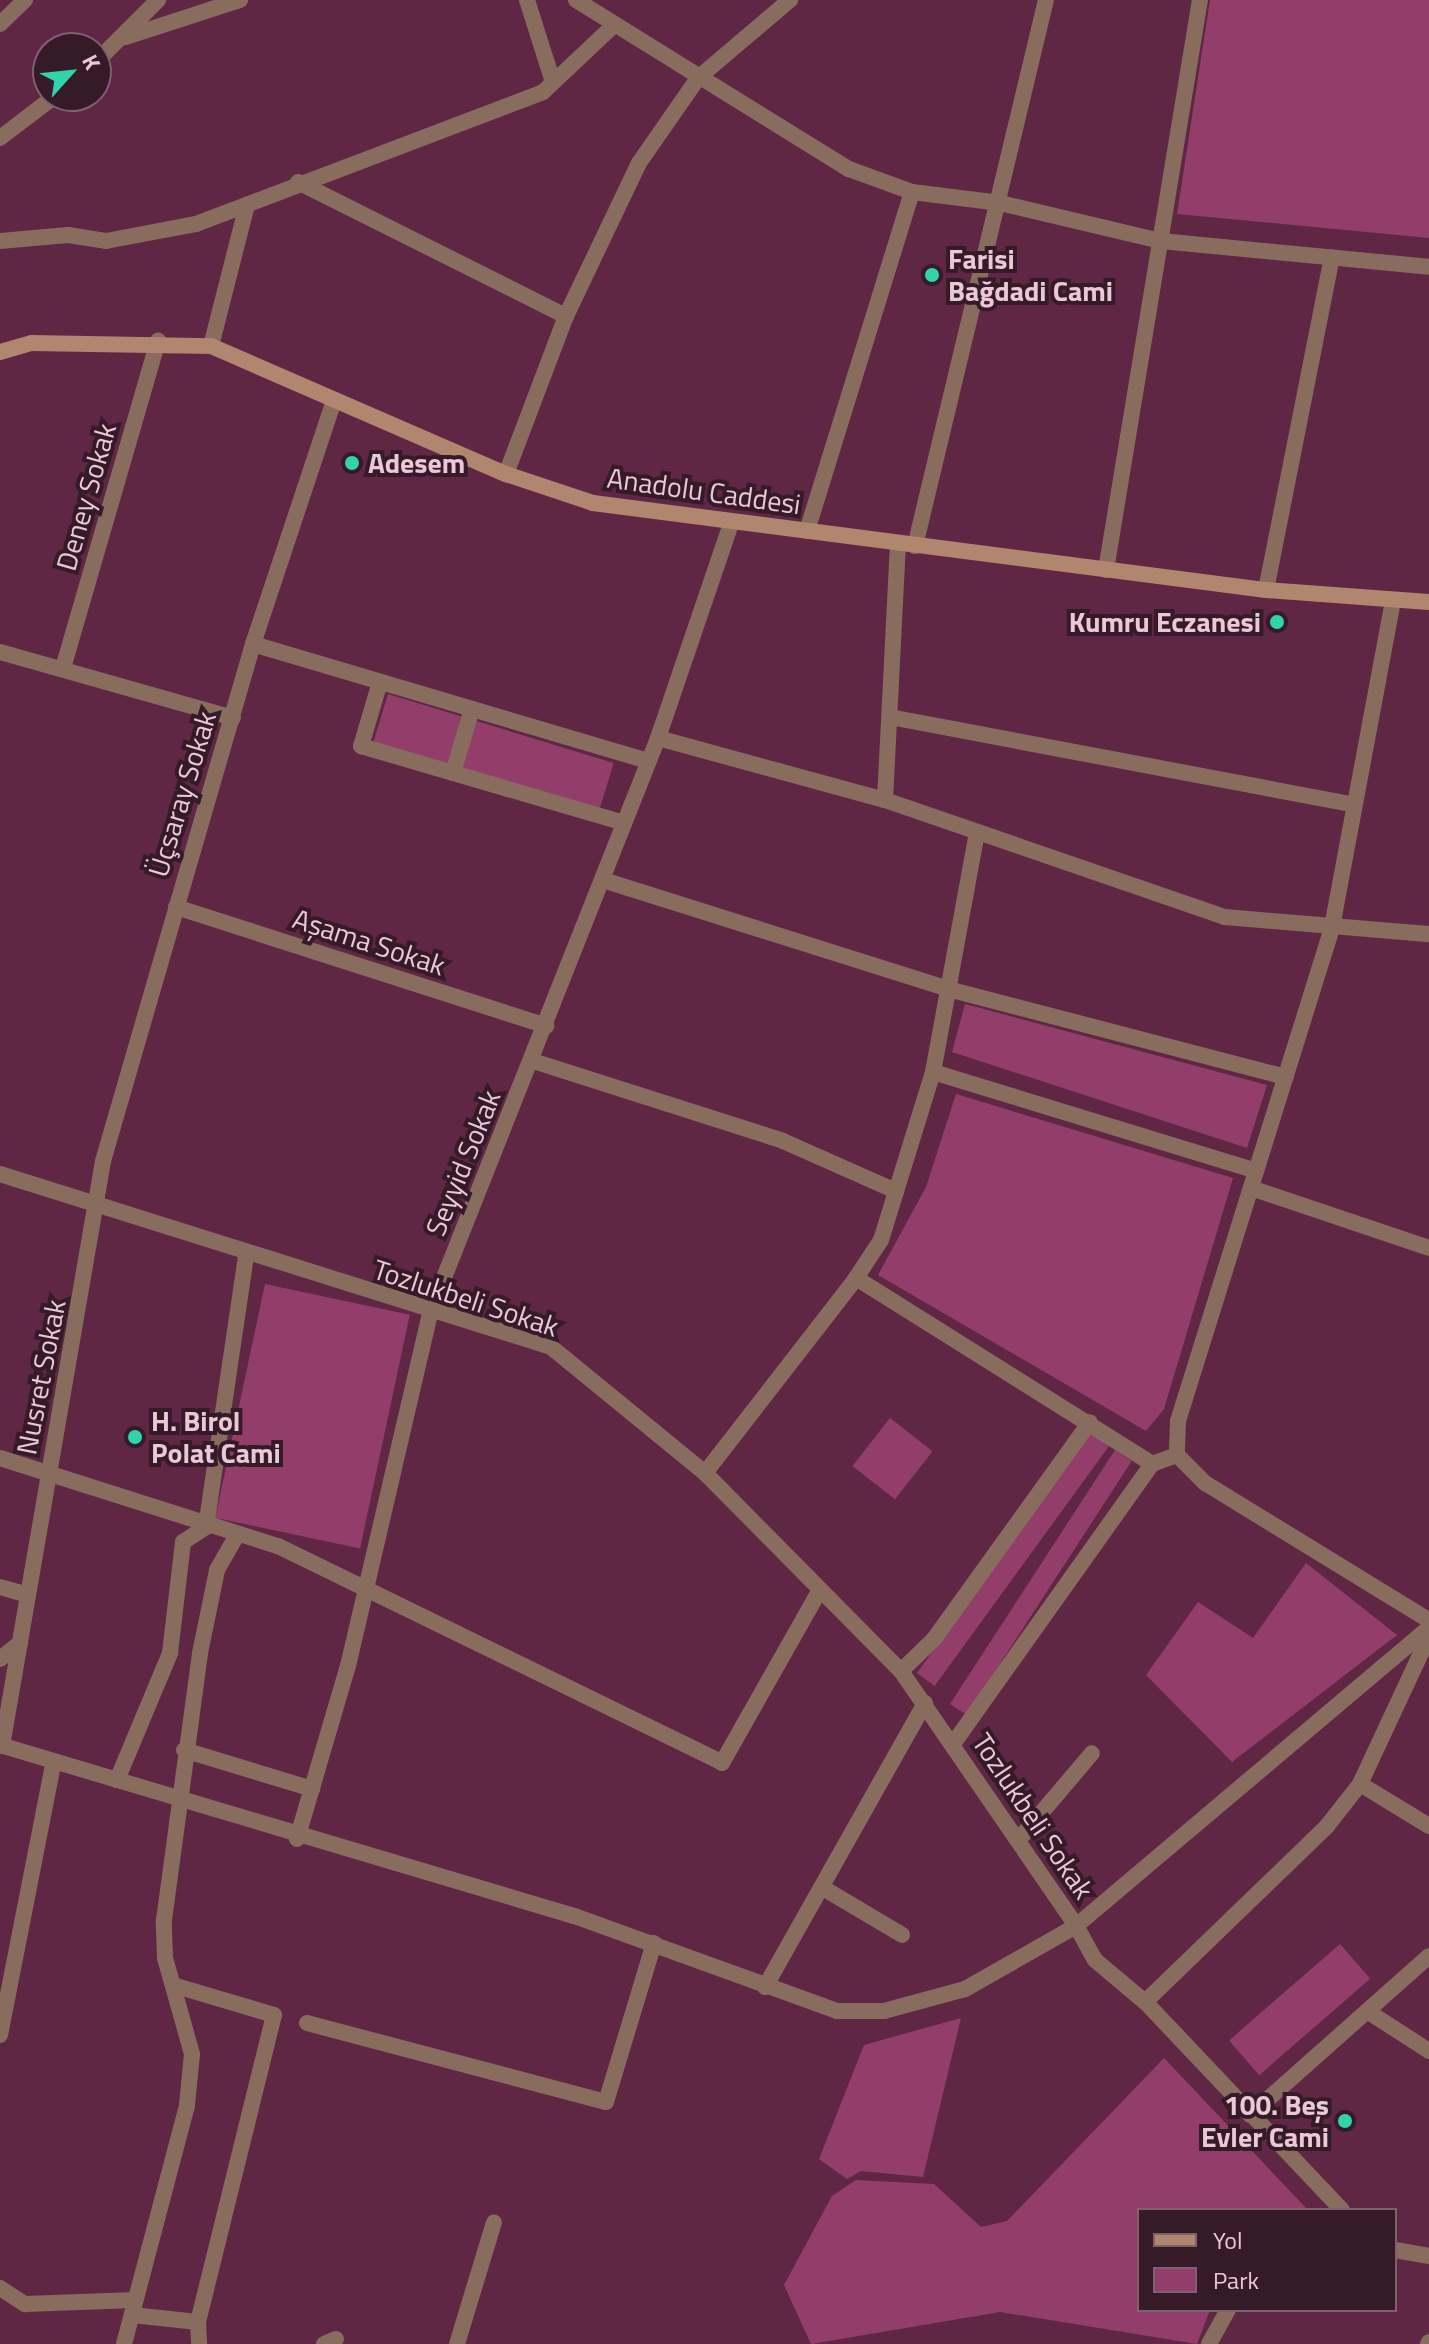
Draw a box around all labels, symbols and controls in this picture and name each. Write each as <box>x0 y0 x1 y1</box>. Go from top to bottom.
north arrow <box>32 32 112 112</box>
text: K <box>73 48 110 76</box>
place label: Farisi Bağdadi Cami <box>948 242 1113 308</box>
marker: Farisi Bağdadi Cami <box>923 266 941 284</box>
street label: Deney Sokak <box>49 420 123 574</box>
place label: Adesem <box>368 446 465 480</box>
marker: Adesem <box>343 454 361 472</box>
street label: Anadolu Caddesi <box>605 461 803 521</box>
place label: Kumru Eczanesi <box>1069 605 1261 639</box>
marker: Kumru Eczanesi <box>1268 613 1286 631</box>
street label: Üçsaray Sokak <box>141 707 223 881</box>
street label: Aşama Sokak <box>289 902 449 982</box>
street label: Seyyid Sokak <box>419 1085 507 1241</box>
street label: Tozlukbeli Sokak <box>369 1252 563 1344</box>
street label: Nusret Sokak <box>10 1297 72 1457</box>
place label: H. Birol Polat Cami <box>151 1404 281 1470</box>
marker: H. Birol Polat Cami <box>126 1428 144 1446</box>
street label: Tozlukbeli Sokak <box>965 1727 1101 1905</box>
place label: 100. Beş Evler Cami <box>1201 2088 1329 2154</box>
marker: 100. Beş Evler Cami <box>1336 2112 1354 2130</box>
legend <box>1137 2208 1397 2312</box>
text: Yol <box>1213 2222 1242 2258</box>
text: Park <box>1213 2262 1259 2298</box>

